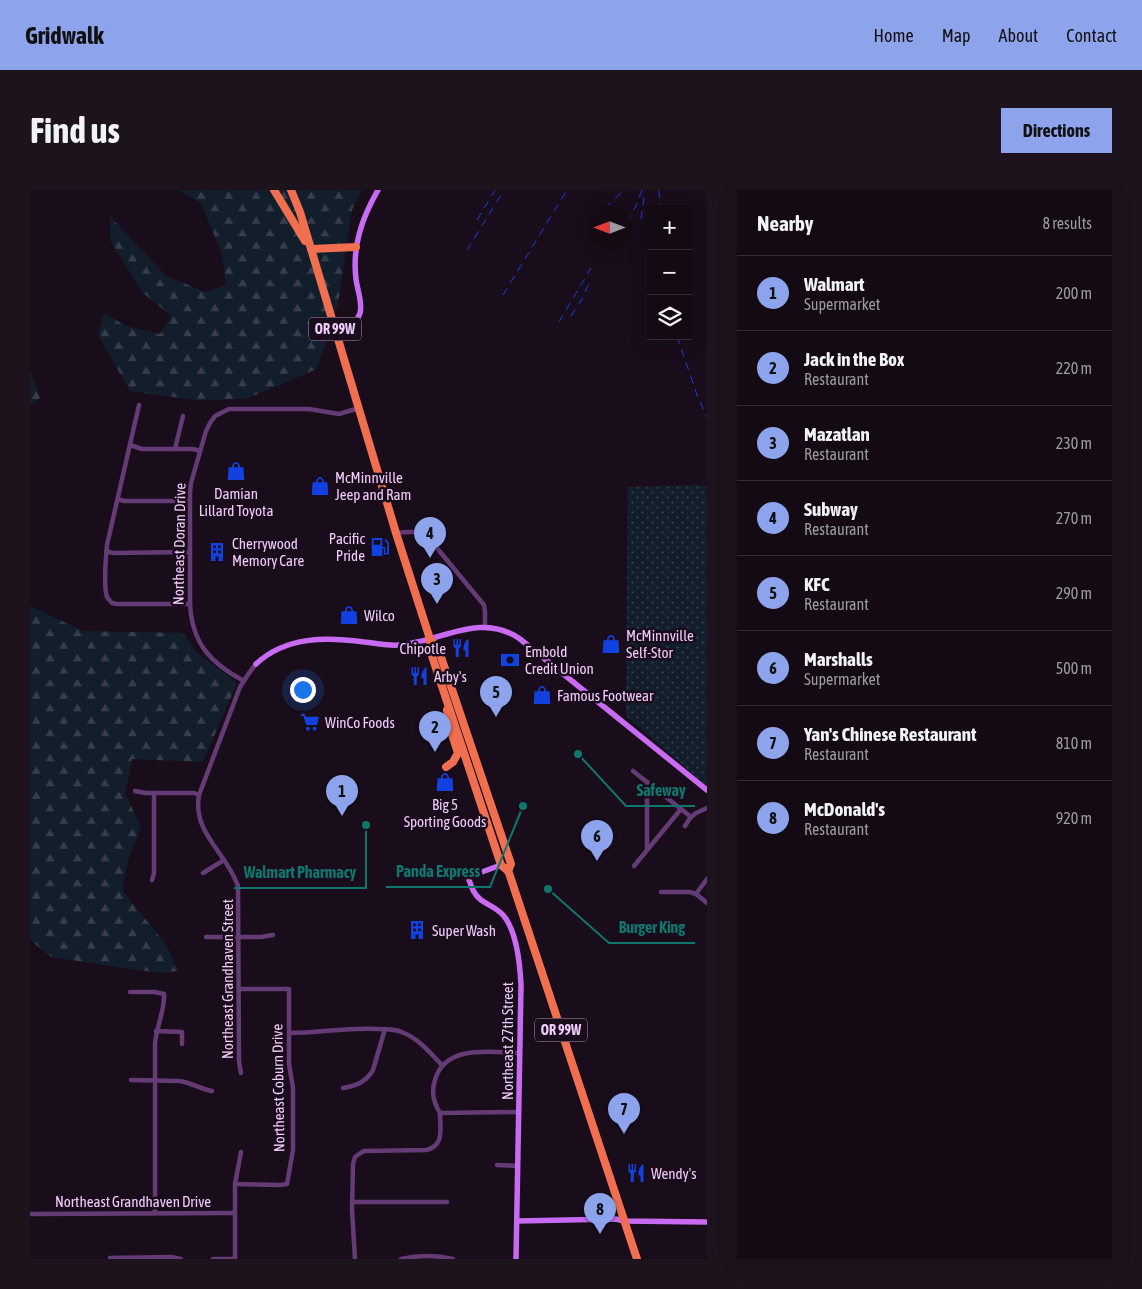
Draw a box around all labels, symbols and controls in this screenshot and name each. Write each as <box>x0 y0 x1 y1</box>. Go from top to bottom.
text: Gridwalk <box>25 22 104 49</box>
text: Home <box>874 25 914 46</box>
text: Map <box>942 25 971 46</box>
text: About <box>999 25 1038 46</box>
text: Contact <box>1066 25 1117 46</box>
button: Directions <box>1001 108 1112 153</box>
text: Find us <box>30 110 120 150</box>
north arrow <box>587 205 632 250</box>
map controls <box>647 205 692 340</box>
button: + <box>647 205 692 250</box>
text: Nearby <box>757 211 813 235</box>
text: 8 results <box>1042 214 1092 232</box>
button: − <box>647 250 692 295</box>
text: Walmart <box>804 273 864 295</box>
text: 1 <box>769 284 777 302</box>
text: 200 m <box>1056 284 1092 302</box>
button: layers <box>647 295 692 340</box>
text: Supermarket <box>804 295 880 313</box>
road number: OR 99W <box>309 318 361 340</box>
text: Jack in the Box <box>804 348 904 370</box>
text: 2 <box>769 359 777 377</box>
text: 220 m <box>1056 359 1092 377</box>
text: Restaurant <box>804 370 869 388</box>
text: Mazatlan <box>804 423 870 445</box>
text: 3 <box>769 434 777 452</box>
text: 230 m <box>1056 434 1092 452</box>
text: Restaurant <box>804 445 869 463</box>
shop icon: Damian Lillard Toyota <box>225 460 247 482</box>
place label: McMinnville Jeep and Ram <box>335 469 411 503</box>
shop icon: McMinnville Jeep and Ram <box>309 475 331 497</box>
street label: Northeast Doran Drive <box>169 483 189 605</box>
place label: Damian Lillard Toyota <box>199 485 273 519</box>
text: Subway <box>804 498 858 520</box>
text: 4 <box>769 509 777 527</box>
text: 270 m <box>1056 509 1092 527</box>
pin: 4 <box>414 517 446 558</box>
text: Restaurant <box>804 520 869 538</box>
place label: Pacific Pride <box>329 530 365 564</box>
place label: Cherrywood Memory Care <box>232 535 305 569</box>
fuel station icon: Pacific Pride <box>369 536 391 558</box>
building icon: Cherrywood Memory Care <box>206 541 228 563</box>
pin: 3 <box>421 563 453 604</box>
text: KFC <box>804 573 830 595</box>
text: 5 <box>769 584 777 602</box>
text: 290 m <box>1056 584 1092 602</box>
text: Restaurant <box>804 595 869 613</box>
shop icon: Wilco <box>338 604 360 626</box>
place label: Wilco <box>364 607 395 624</box>
place label: McMinnville Self-Stor <box>626 627 694 661</box>
shop icon: McMinnville Self-Stor <box>600 633 622 655</box>
restaurant icon: Chipotle <box>450 637 472 659</box>
place label: Chipotle <box>399 640 446 657</box>
place label: Embold Credit Union <box>525 643 594 677</box>
text: Marshalls <box>804 648 873 670</box>
bank icon: Embold Credit Union <box>499 649 521 671</box>
text: 6 <box>769 659 777 677</box>
text: 500 m <box>1056 659 1092 677</box>
restaurant icon: Arby's <box>408 665 430 687</box>
place label: Arby's <box>434 668 467 685</box>
text: Supermarket <box>804 670 880 688</box>
pin: 5 <box>480 676 512 717</box>
your location <box>290 677 316 703</box>
shop icon: Famous Footwear <box>531 684 553 706</box>
place label: Famous Footwear <box>557 687 654 704</box>
supermarket icon: WinCo Foods <box>299 711 321 733</box>
pin: 2 <box>419 711 451 752</box>
place label: WinCo Foods <box>325 714 395 731</box>
text: Yan's Chinese Restaurant <box>804 723 976 745</box>
text: 7 <box>769 734 777 752</box>
text: 810 m <box>1056 734 1092 752</box>
text: Restaurant <box>804 745 869 763</box>
shop icon: Big 5 Sporting Goods <box>434 771 456 793</box>
pin: 1 <box>326 775 358 816</box>
callout: Safeway <box>626 775 695 806</box>
text: Safeway <box>636 781 686 799</box>
place label: Big 5 Sporting Goods <box>404 796 486 830</box>
text: McDonald's <box>804 798 885 820</box>
text: 8 <box>769 809 777 827</box>
text: 920 m <box>1056 809 1092 827</box>
pin: 6 <box>581 820 613 861</box>
text: Restaurant <box>804 820 869 838</box>
callout: Panda Express <box>386 856 490 887</box>
callout: Walmart Pharmacy <box>234 857 366 888</box>
text: Panda Express <box>396 862 480 880</box>
text: Walmart Pharmacy <box>243 863 357 881</box>
street label: Northeast Grandhaven Street <box>219 899 236 1059</box>
callout: Burger King <box>609 912 695 943</box>
text: Burger King <box>619 918 685 936</box>
building icon: Super Wash <box>406 919 428 941</box>
place label: Super Wash <box>432 922 496 939</box>
street label: Northeast 27th Street <box>499 982 516 1100</box>
road number: OR 99W <box>535 1018 587 1042</box>
street label: Northeast Coburn Drive <box>268 1024 288 1152</box>
pin: 7 <box>608 1093 640 1134</box>
restaurant icon: Wendy's <box>625 1162 647 1184</box>
place label: Wendy's <box>651 1165 697 1182</box>
street label: Northeast Grandhaven Drive <box>55 1193 211 1210</box>
pin: 8 <box>584 1193 616 1234</box>

